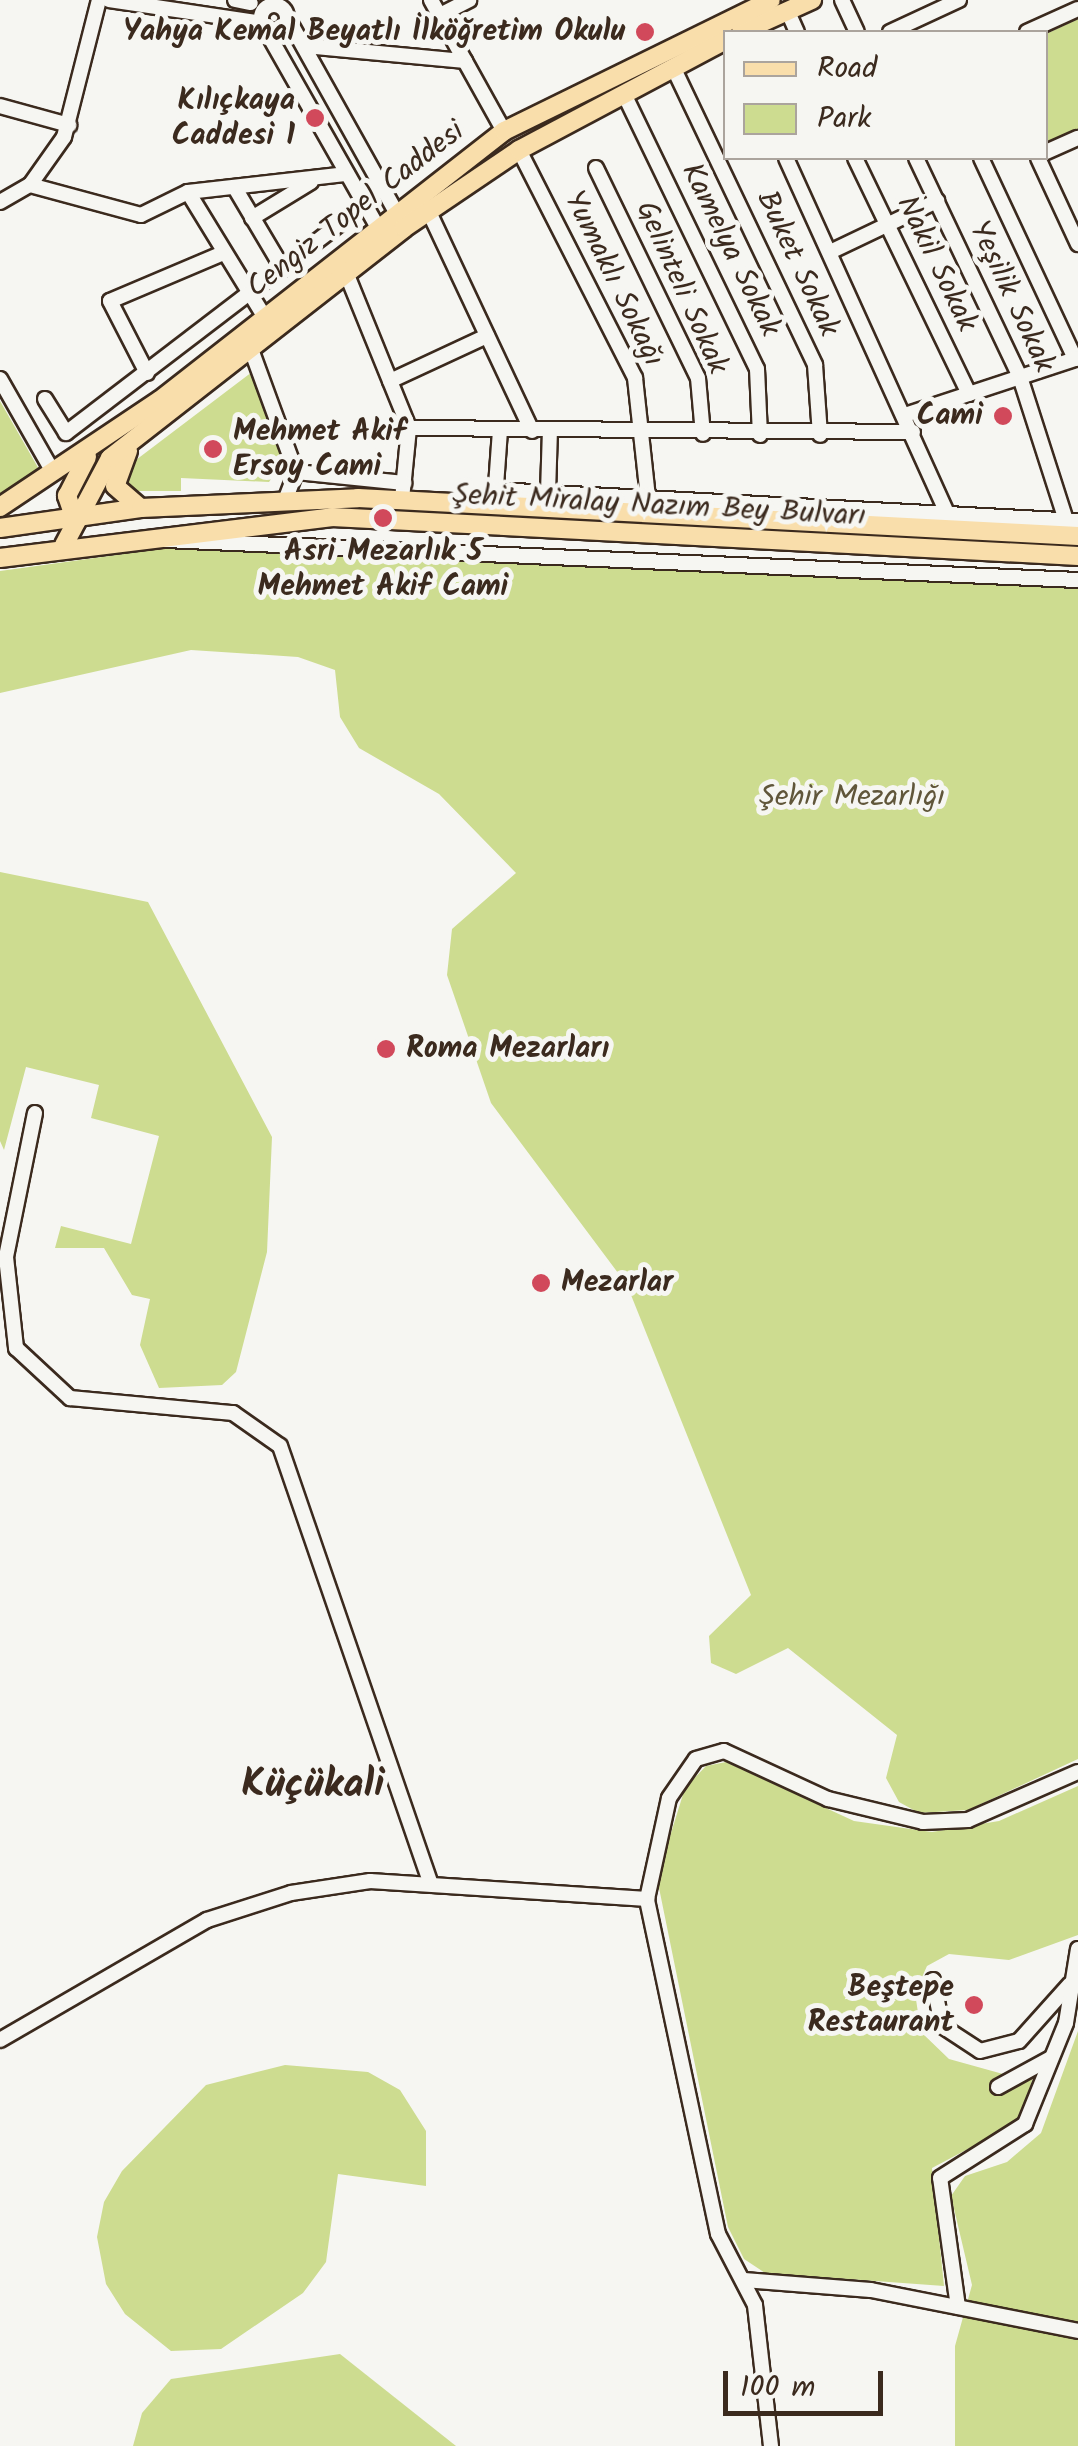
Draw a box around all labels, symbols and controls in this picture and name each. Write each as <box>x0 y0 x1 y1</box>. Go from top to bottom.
place label: Yahya Kemal Beyatlı İlköğretim Okulu <box>123 14 625 50</box>
marker: Yahya Kemal Beyatlı İlköğretim Okulu <box>634 21 656 43</box>
legend <box>723 30 1048 160</box>
text: Road <box>817 45 877 93</box>
place label: Kılıçkaya Caddesi 1 <box>172 83 295 154</box>
text: Park <box>817 95 871 143</box>
marker: Kılıçkaya Caddesi 1 <box>304 107 326 129</box>
street label: Cengiz Topel Caddesi <box>240 114 472 306</box>
street label: Kamelya Sokak <box>673 157 787 343</box>
street label: Buket Sokak <box>748 185 846 343</box>
street label: Yumaklı Sokağı <box>555 186 671 372</box>
street label: Nakil Sokak <box>888 190 984 338</box>
street label: Gelinteli Sokak <box>627 196 735 380</box>
street label: Yeşilik Sokak <box>960 216 1062 378</box>
place label: Cami <box>917 398 983 434</box>
marker: Cami <box>992 405 1014 427</box>
place label: Mehmet Akif Ersoy Cami <box>233 414 406 484</box>
marker: Mehmet Akif Ersoy Cami <box>202 438 224 460</box>
street label: Şehit Miralay Nazım Bey Bulvarı <box>451 477 867 535</box>
marker: Asri Mezarlık 5 Mehmet Akif Cami <box>372 507 394 529</box>
place label: Asri Mezarlık 5 Mehmet Akif Cami <box>258 534 508 604</box>
park label: Şehir Mezarlığı <box>759 779 945 815</box>
place label: Roma Mezarları <box>406 1031 609 1067</box>
marker: Roma Mezarları <box>375 1038 397 1060</box>
place label: Mezarlar <box>561 1265 673 1301</box>
marker: Mezarlar <box>530 1272 552 1294</box>
district label: Küçükali <box>241 1761 385 1809</box>
place label: Beştepe Restaurant <box>808 1970 954 2040</box>
marker: Beştepe Restaurant <box>963 1994 985 2016</box>
scale bar <box>728 2351 888 2413</box>
text: 100 m <box>740 2364 815 2412</box>

